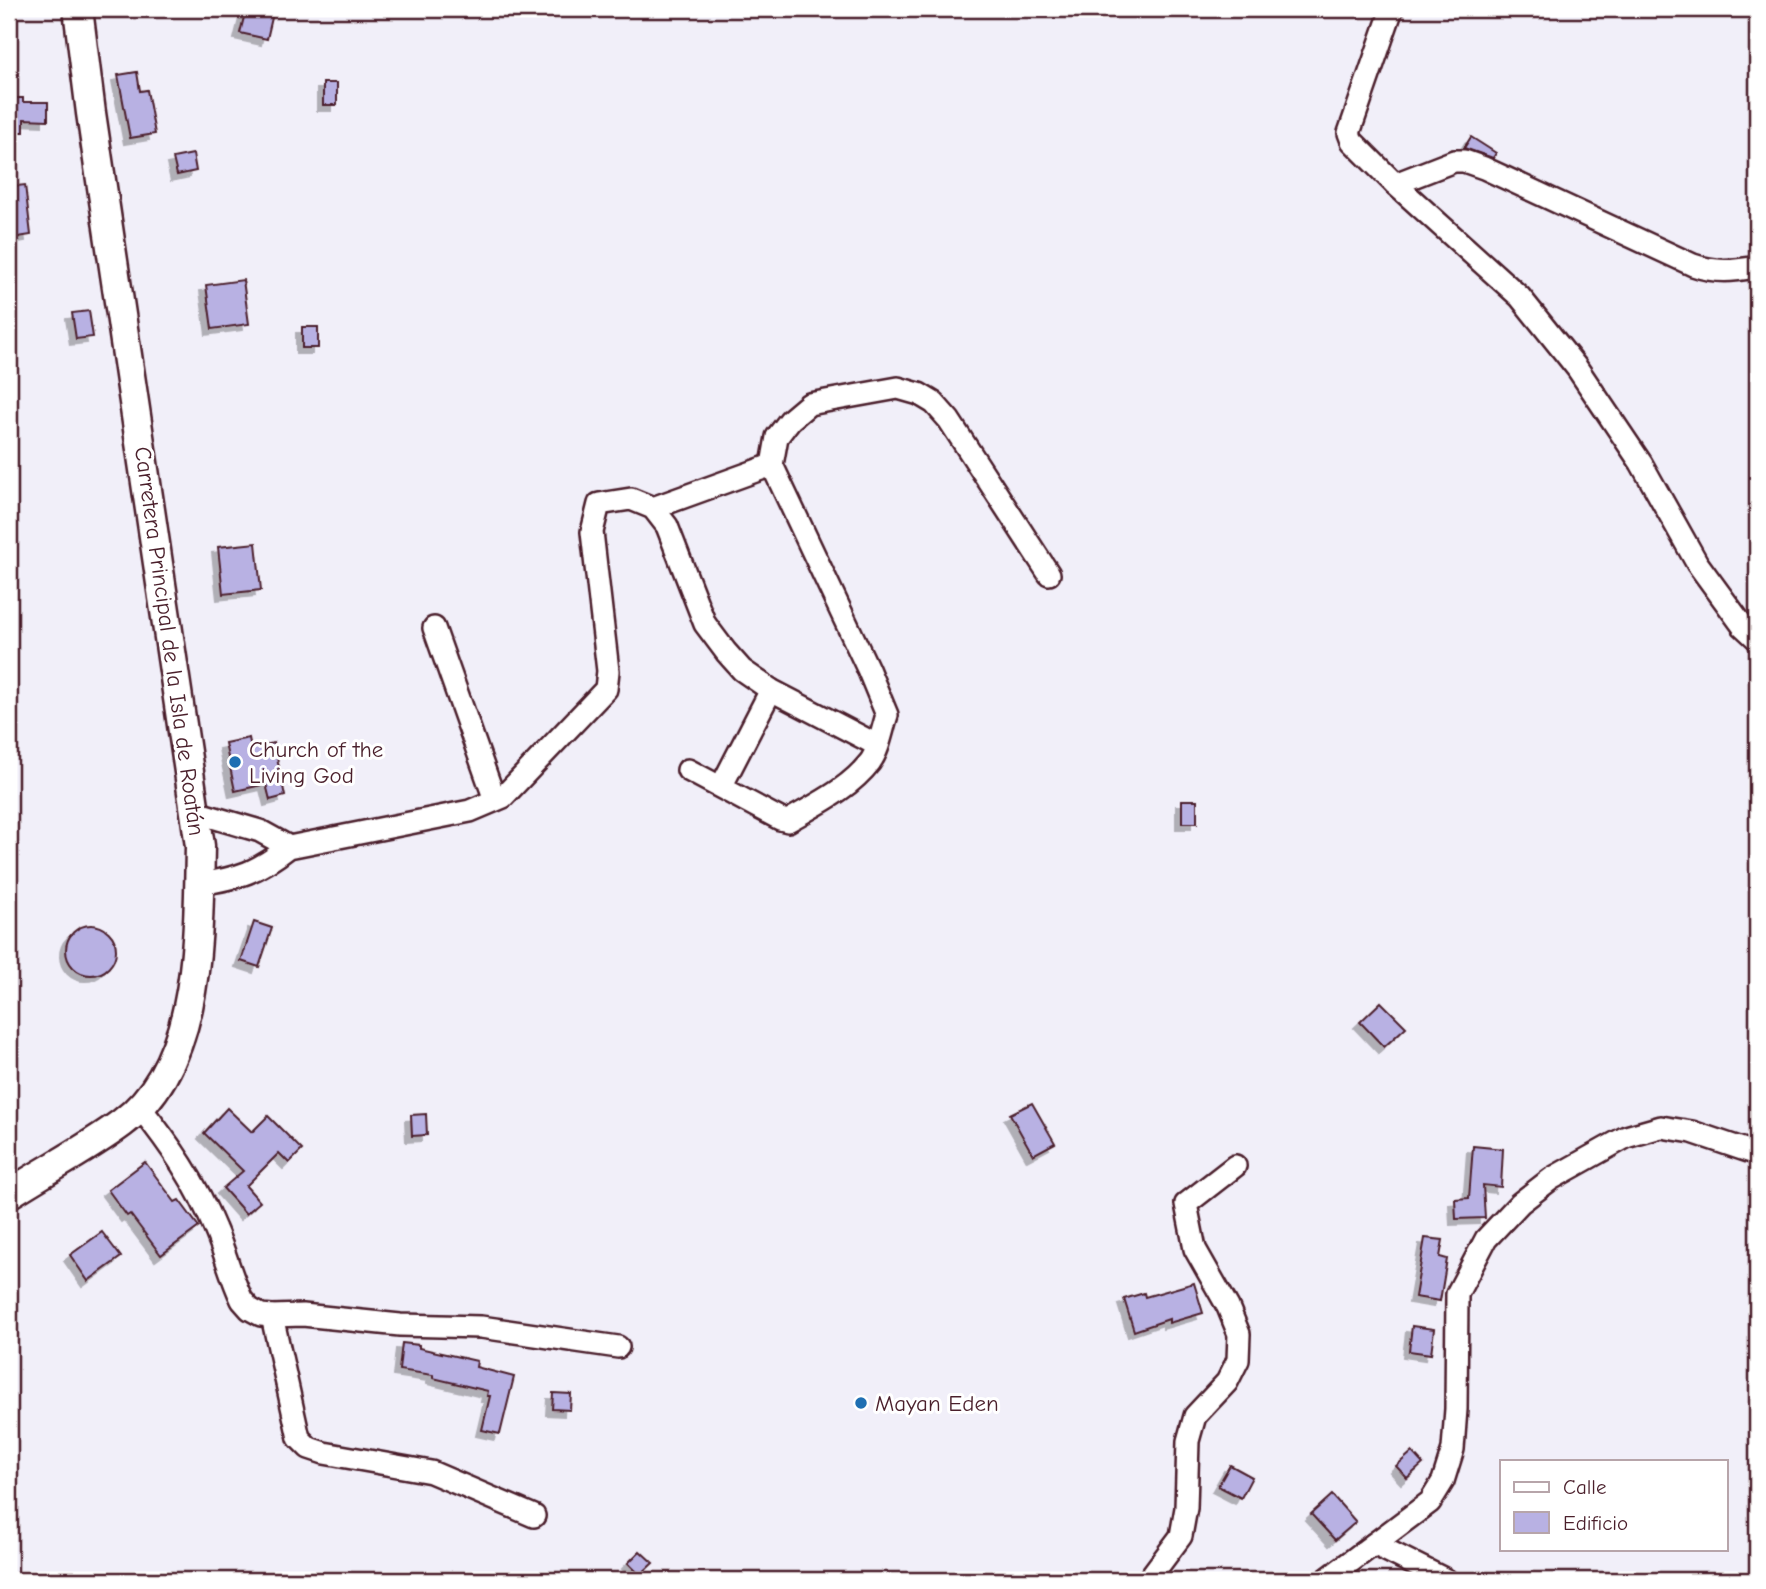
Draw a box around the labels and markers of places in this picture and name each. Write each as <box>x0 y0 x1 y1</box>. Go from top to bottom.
place label: Church of the Living God <box>249 736 383 789</box>
marker: Church of the Living God <box>227 754 243 770</box>
place label: Mayan Eden <box>875 1390 999 1417</box>
marker: Mayan Eden <box>853 1395 869 1411</box>

